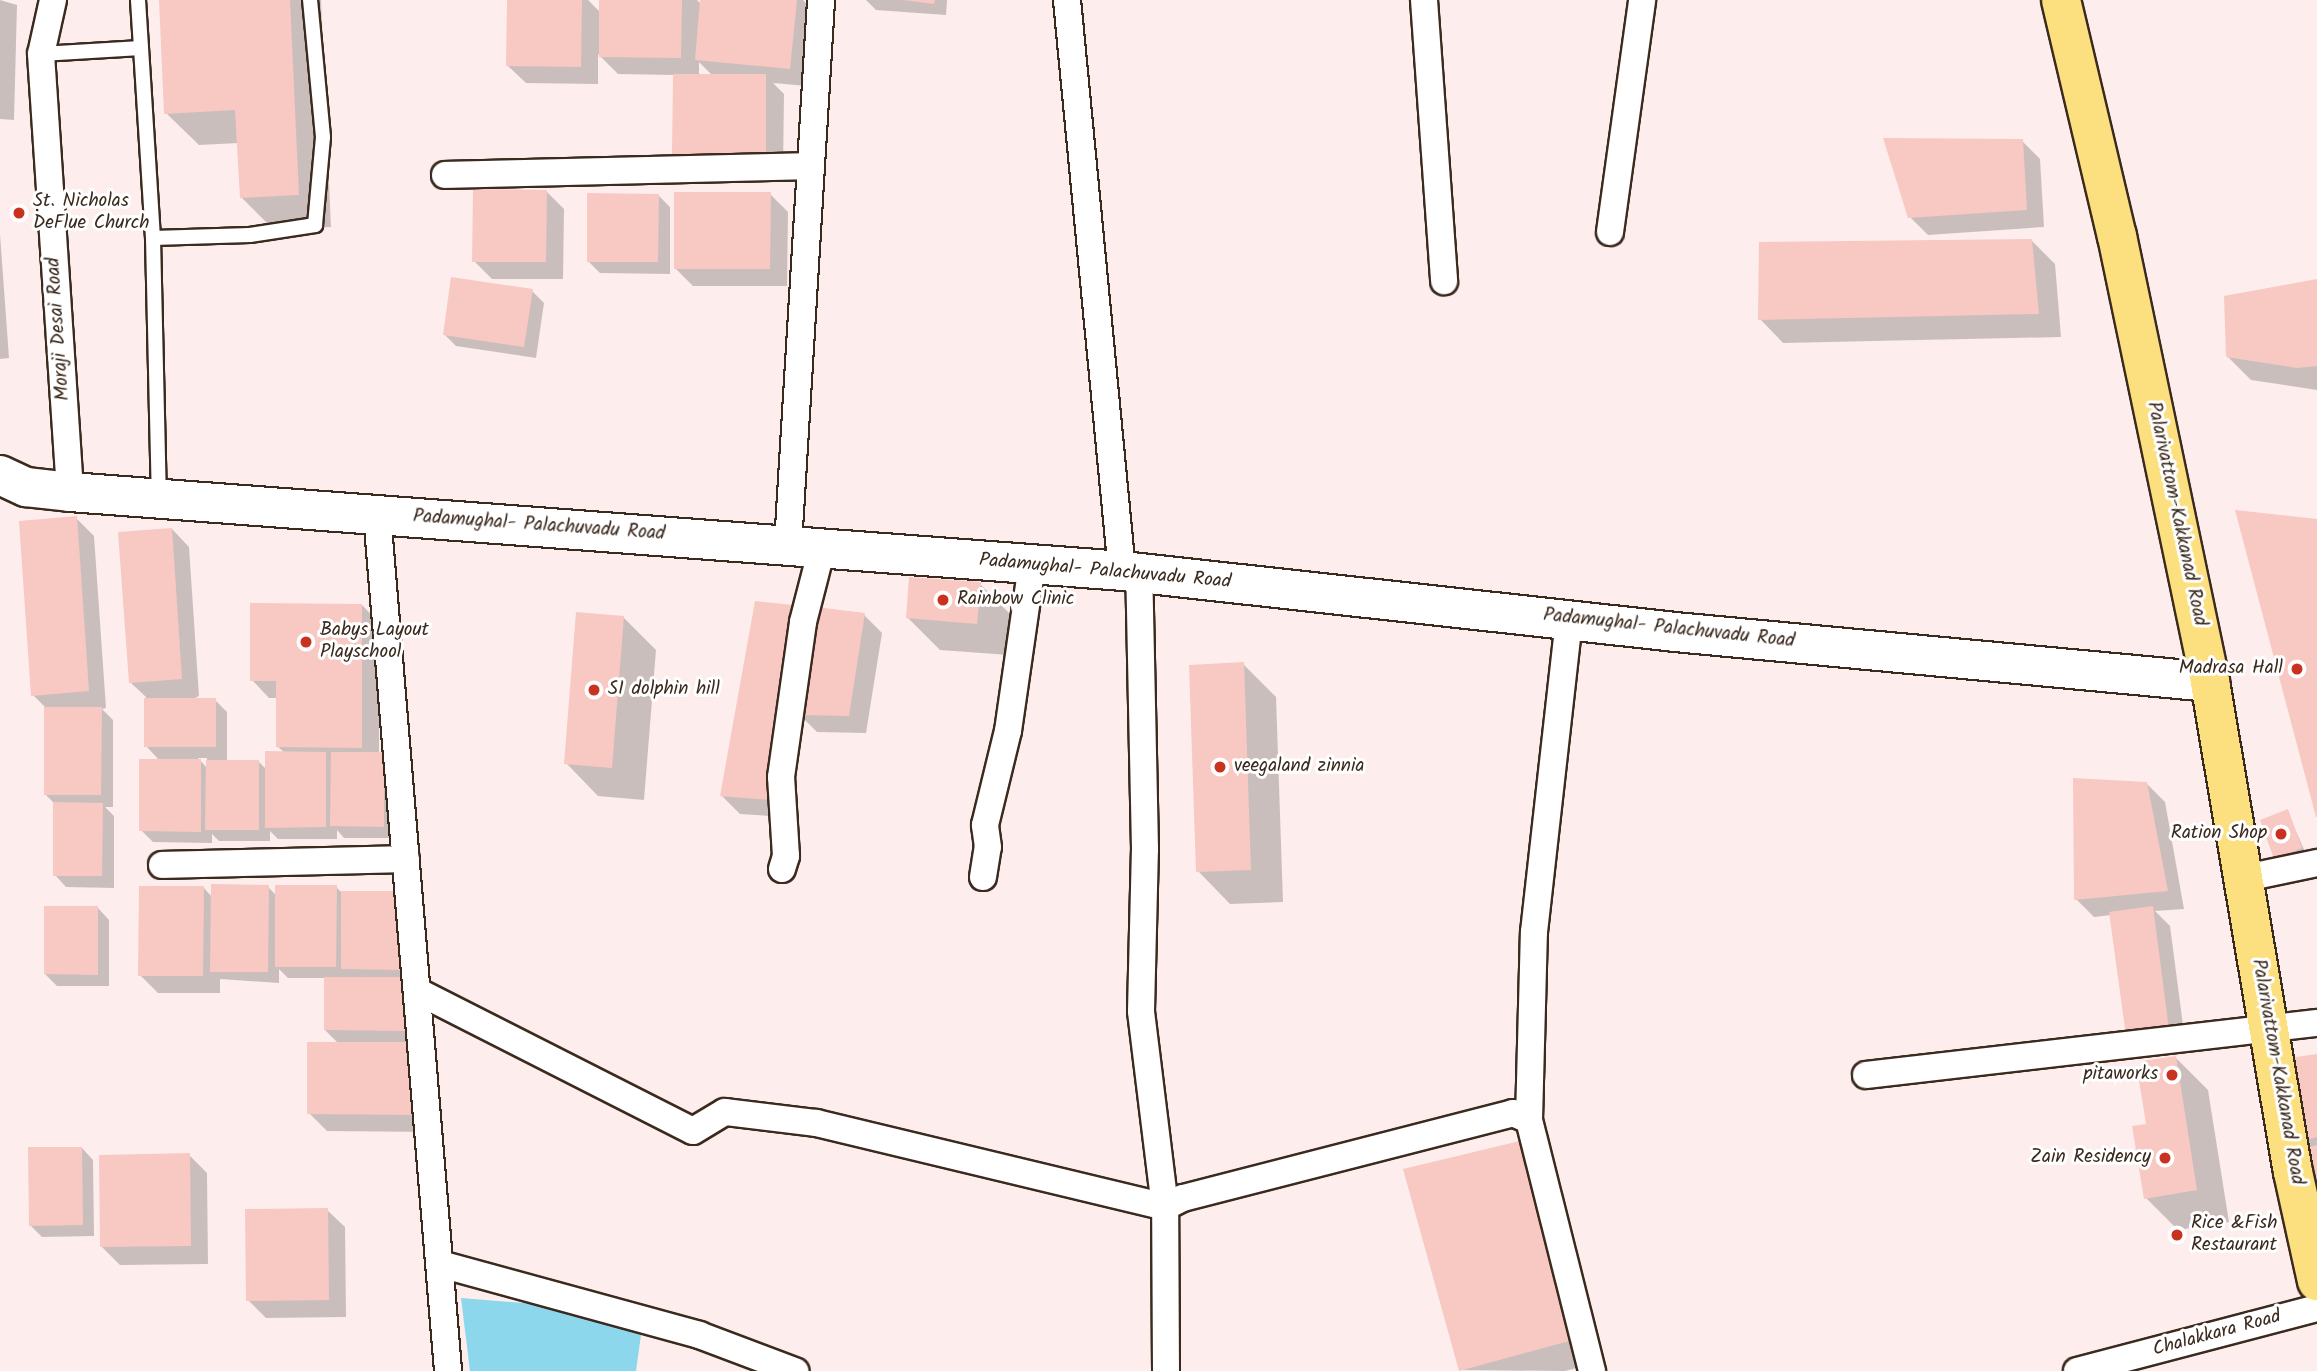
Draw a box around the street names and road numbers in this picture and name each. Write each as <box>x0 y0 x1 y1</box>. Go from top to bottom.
street label: Moraji Desai Road <box>43 256 75 402</box>
street label: Palarivattom-Kakkanad Road <box>2141 400 2211 628</box>
street label: Padamughal- Palachuvadu Road <box>412 506 666 546</box>
street label: Padamughal- Palachuvadu Road <box>978 550 1232 594</box>
street label: Padamughal- Palachuvadu Road <box>1542 604 1796 654</box>
street label: Palarivattom-Kakkanad Road <box>2246 957 2308 1187</box>
street label: Chalakkara Road <box>2150 1306 2284 1362</box>

